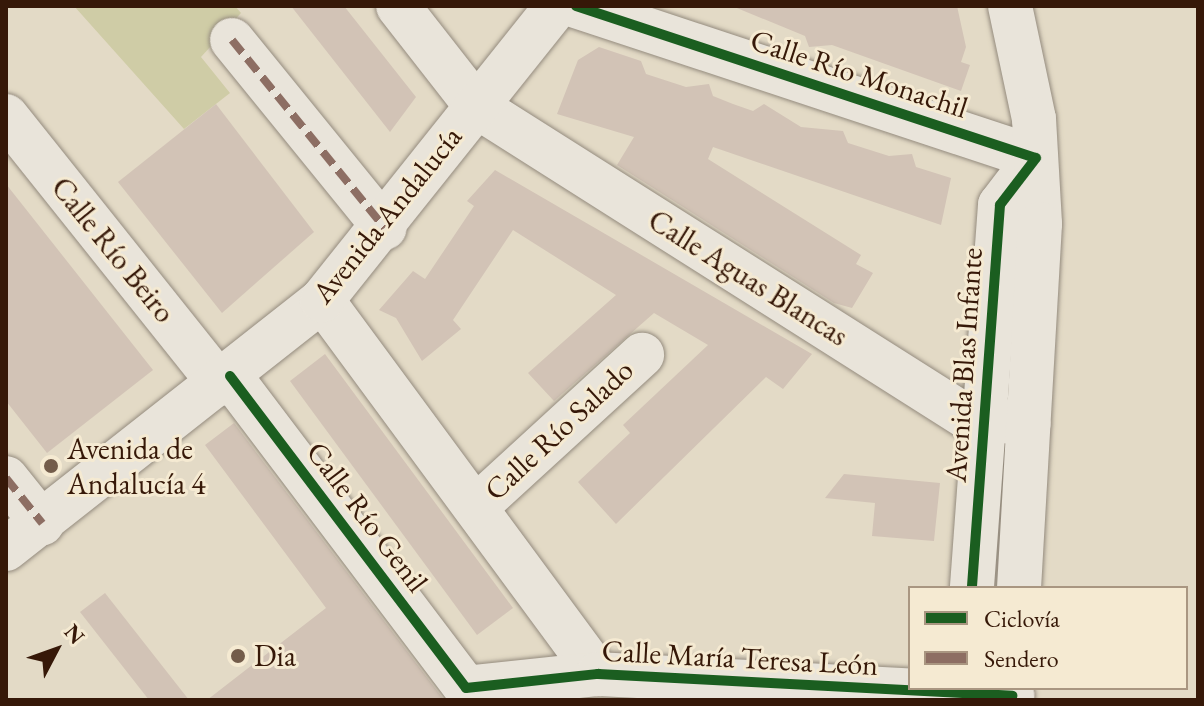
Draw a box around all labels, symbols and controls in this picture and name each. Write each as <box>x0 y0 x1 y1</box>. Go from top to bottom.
street label: Calle Río Monachil <box>746 22 972 126</box>
street label: Avenida Andalucía <box>305 119 469 311</box>
street label: Calle Río Beiro <box>43 170 183 330</box>
street label: Calle Aguas Blancas <box>641 202 855 354</box>
street label: Avenida Blas Infante <box>938 246 990 484</box>
street label: Calle Río Salado <box>477 352 641 508</box>
place label: Avenida de Andalucía 4 <box>67 431 206 502</box>
street label: Calle Río Genil <box>299 435 435 599</box>
marker: Avenida de Andalucía 4 <box>42 457 60 475</box>
legend <box>908 586 1188 690</box>
text: Ciclovía <box>984 603 1060 634</box>
north arrow <box>16 610 96 690</box>
text: N <box>58 618 91 650</box>
street label: Calle María Teresa León <box>601 633 879 683</box>
place label: Dia <box>254 638 296 674</box>
text: Sendero <box>984 643 1059 674</box>
marker: Dia <box>229 647 247 665</box>

